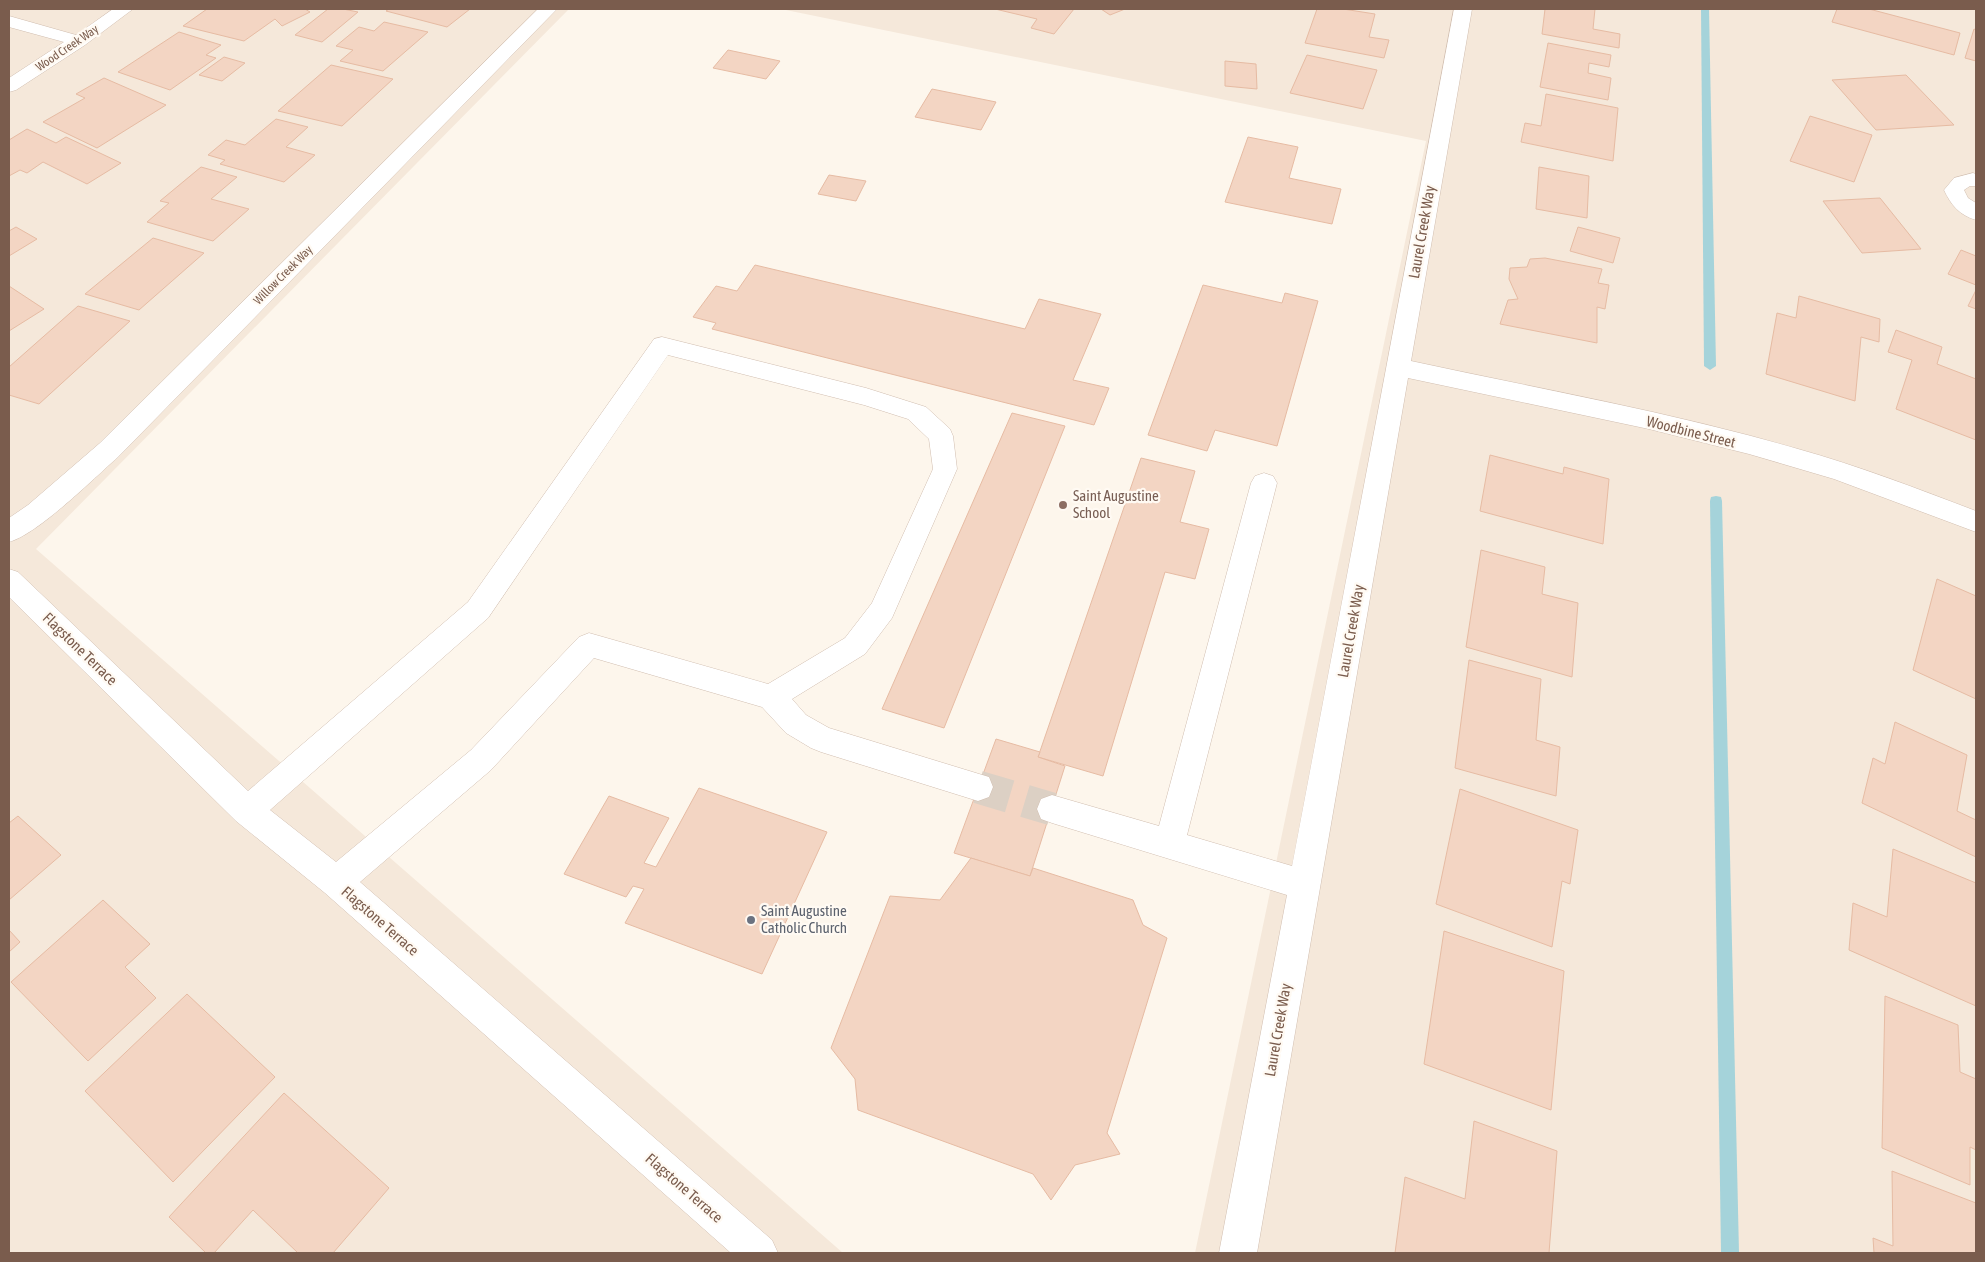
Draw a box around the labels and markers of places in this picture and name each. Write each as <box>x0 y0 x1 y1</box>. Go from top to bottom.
place label: Saint Augustine School <box>1073 487 1159 521</box>
marker: Saint Augustine School <box>1057 499 1069 511</box>
place label: Saint Augustine Catholic Church <box>761 902 847 936</box>
marker: Saint Augustine Catholic Church <box>745 914 757 926</box>

